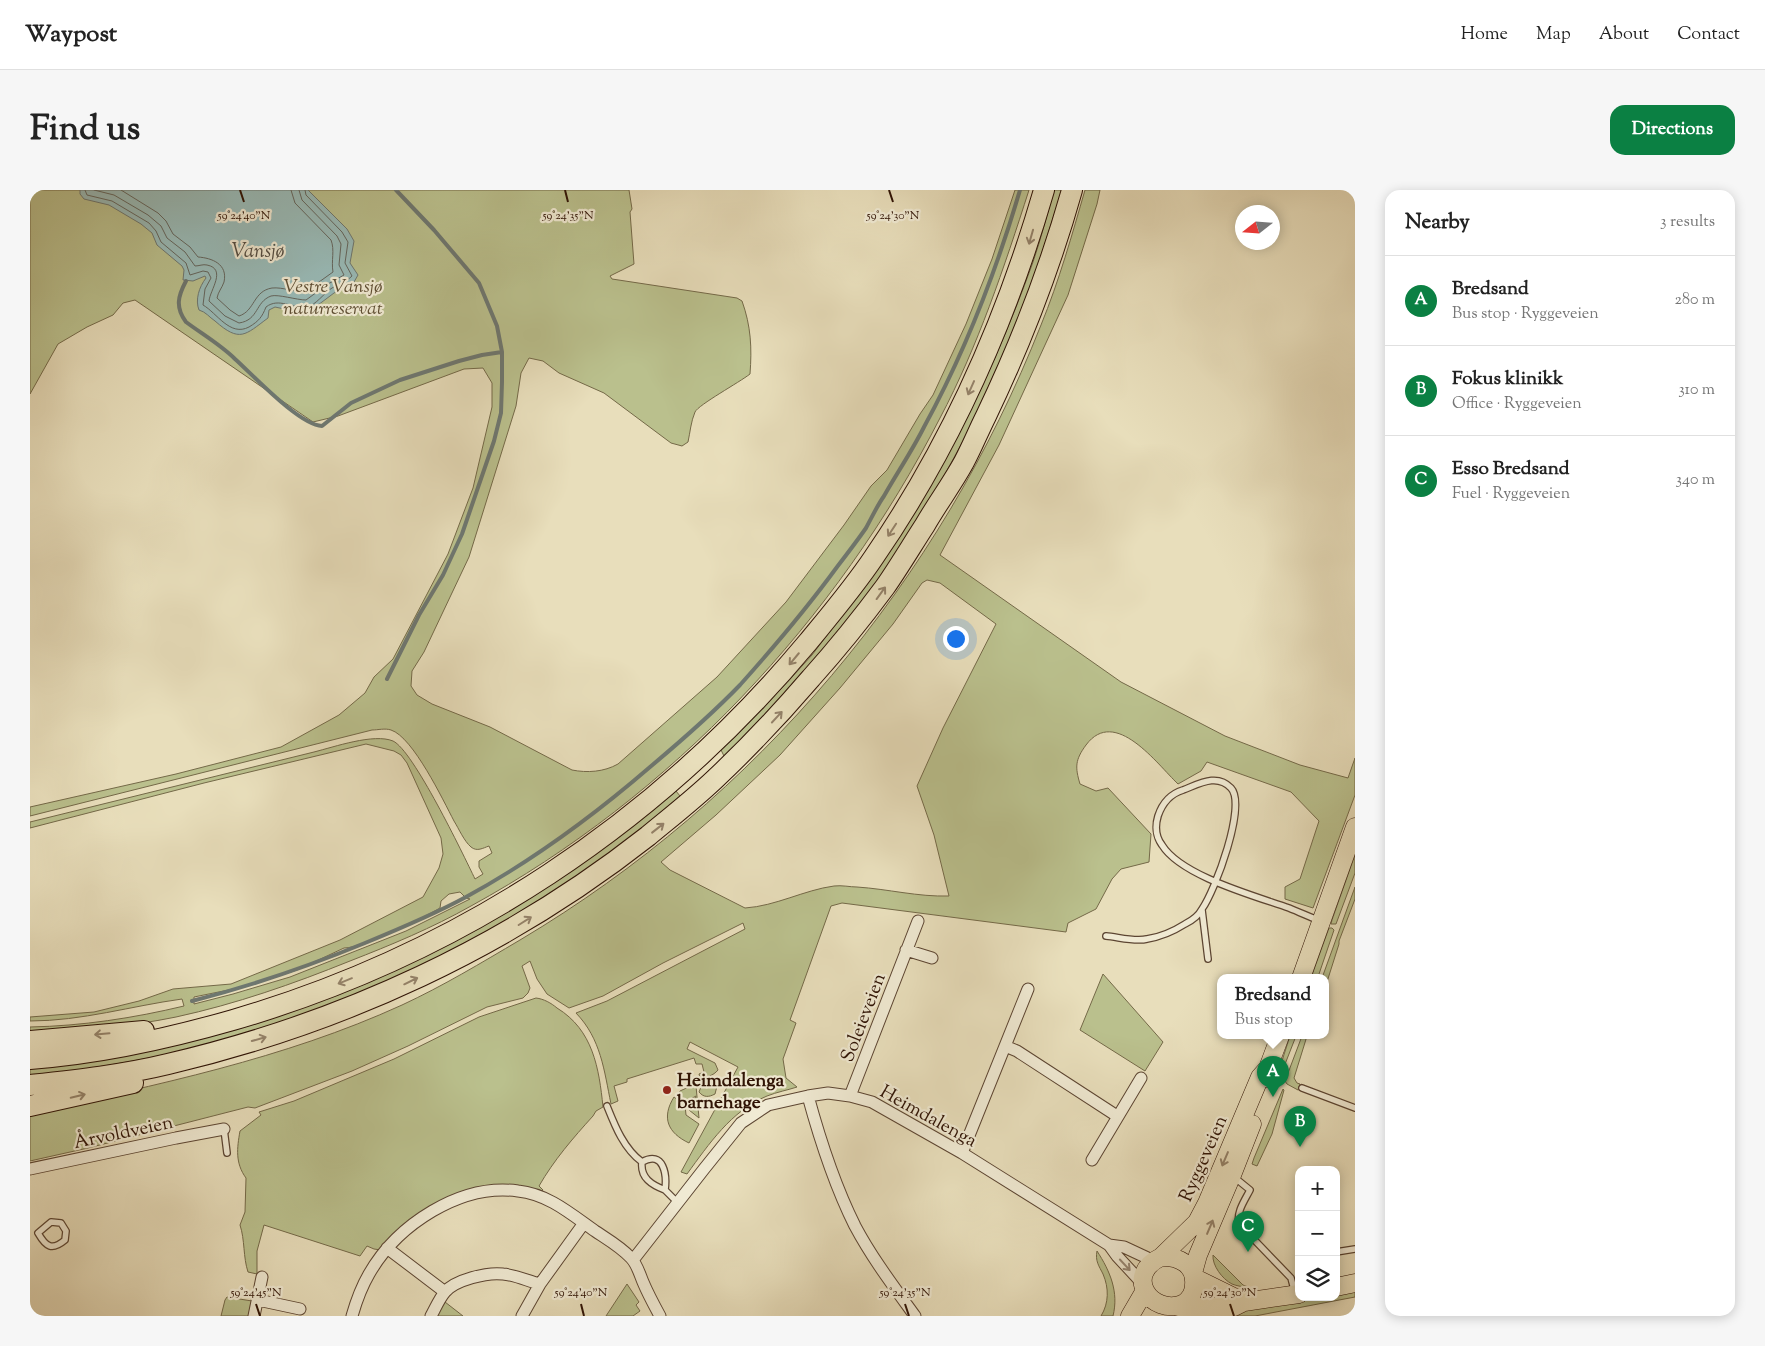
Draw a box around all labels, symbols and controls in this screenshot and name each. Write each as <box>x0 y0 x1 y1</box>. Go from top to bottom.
text: Waypost <box>25 18 117 52</box>
text: Home <box>1461 22 1508 48</box>
text: Map <box>1536 22 1571 48</box>
text: About <box>1599 22 1649 48</box>
text: Contact <box>1677 22 1740 48</box>
text: Find us <box>30 105 140 156</box>
button: Directions <box>1610 105 1735 155</box>
north arrow <box>1235 205 1280 250</box>
text: 59°24'40"N <box>217 207 271 225</box>
text: 59°24'35"N <box>541 207 594 225</box>
text: 59°24'30"N <box>866 207 920 225</box>
text: Nearby <box>1405 208 1470 238</box>
text: 3 results <box>1660 211 1715 234</box>
one-way arrow <box>1025 228 1035 244</box>
water label: Vansjø <box>231 238 285 267</box>
park label: Vestre Vansjø naturreservat <box>283 274 383 323</box>
text: Bredsand <box>1452 276 1529 303</box>
text: A <box>1415 289 1428 312</box>
text: 280 m <box>1674 289 1715 312</box>
text: Bus stop · Ryggeveien <box>1452 303 1599 326</box>
text: Fokus klinikk <box>1452 366 1563 393</box>
text: B <box>1416 379 1426 402</box>
text: 310 m <box>1678 379 1715 402</box>
one-way arrow <box>966 380 976 395</box>
text: Office · Ryggeveien <box>1452 393 1582 416</box>
text: Esso Bredsand <box>1452 456 1570 483</box>
text: C <box>1415 469 1427 492</box>
text: 340 m <box>1676 469 1715 492</box>
text: Fuel · Ryggeveien <box>1452 483 1570 506</box>
one-way arrow <box>887 522 897 536</box>
one-way arrow <box>875 587 886 600</box>
your location <box>943 626 969 652</box>
one-way arrow <box>789 652 800 665</box>
one-way arrow <box>771 711 783 724</box>
one-way arrow <box>651 822 664 833</box>
one-way arrow <box>517 916 531 926</box>
street label: Soleieveien <box>835 970 894 1066</box>
popup <box>1217 974 1329 1039</box>
one-way arrow <box>403 976 418 986</box>
one-way arrow <box>337 978 352 987</box>
text: Bredsand <box>1235 982 1311 1009</box>
text: Bus stop <box>1235 1009 1293 1032</box>
one-way arrow <box>94 1029 110 1039</box>
one-way arrow <box>251 1034 267 1044</box>
pin: A <box>1257 1056 1289 1097</box>
place label: Heimdalenga barnehage <box>676 1068 785 1117</box>
street label: Heimdalenga <box>874 1079 981 1155</box>
marker: Heimdalenga barnehage <box>661 1084 673 1096</box>
one-way arrow <box>69 1091 85 1100</box>
pin: B <box>1284 1106 1316 1147</box>
street label: Årvoldveien <box>71 1110 176 1157</box>
street label: Ryggeveien <box>1173 1111 1235 1207</box>
one-way arrow <box>1220 1151 1229 1166</box>
map controls <box>1295 1166 1340 1301</box>
button: + <box>1295 1166 1340 1211</box>
pin: C <box>1232 1211 1264 1252</box>
button: − <box>1295 1211 1340 1256</box>
one-way arrow <box>1205 1220 1215 1235</box>
button: layers <box>1295 1256 1340 1301</box>
one-way arrow <box>1119 1258 1131 1271</box>
text: 59°24'45"N <box>229 1284 282 1302</box>
text: 59°24'40"N <box>554 1284 608 1302</box>
text: 59°24'35"N <box>878 1284 931 1302</box>
text: 59°24'30"N <box>1203 1284 1257 1302</box>

